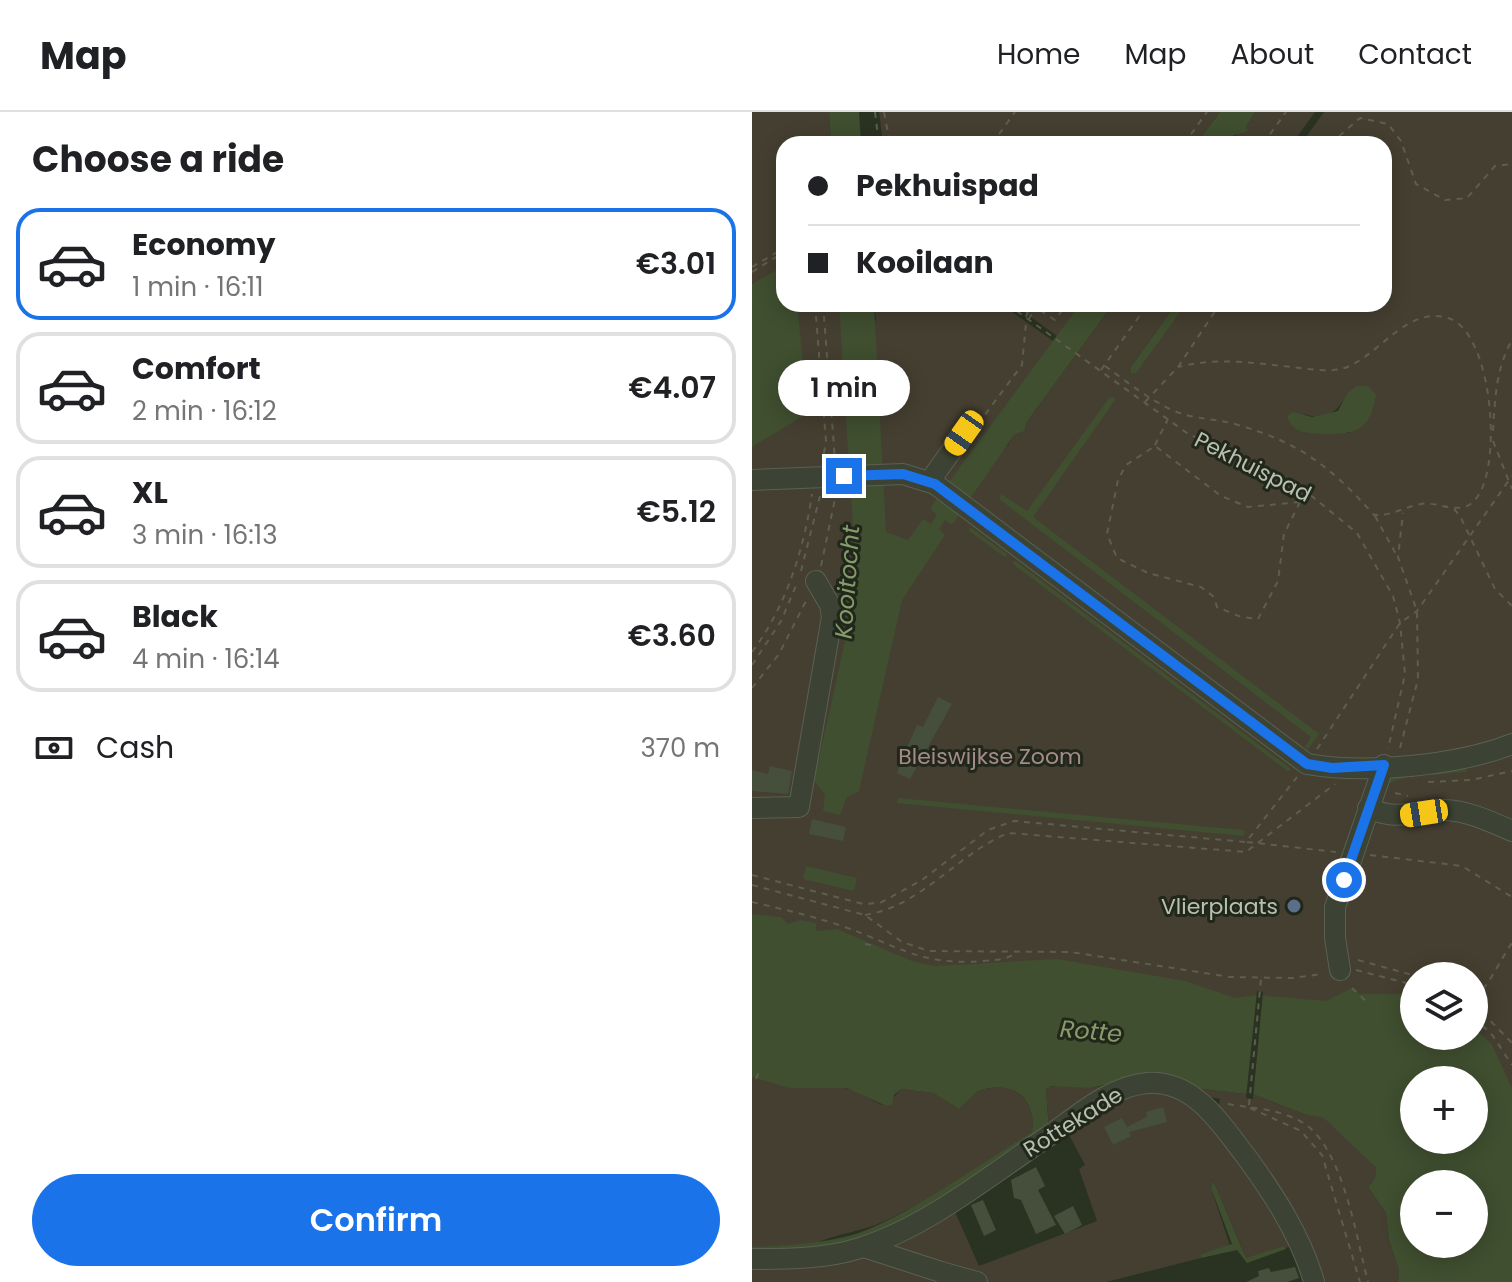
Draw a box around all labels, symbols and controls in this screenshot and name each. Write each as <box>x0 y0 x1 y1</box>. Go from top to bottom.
text: Map <box>40 29 127 82</box>
text: Home <box>997 35 1080 74</box>
text: Map <box>1124 35 1186 74</box>
text: About <box>1230 35 1314 74</box>
text: Contact <box>1358 35 1472 74</box>
text: Choose a ride <box>32 134 284 185</box>
text: Pekhuispad <box>856 164 1039 207</box>
text: Economy <box>132 223 276 266</box>
icon: car <box>36 228 108 300</box>
text: Kooilaan <box>856 241 994 284</box>
text: €3.01 <box>636 242 716 285</box>
text: 1 min · 16:11 <box>132 269 263 305</box>
text: Comfort <box>132 347 261 390</box>
icon: car <box>36 352 108 424</box>
callout: 1 min <box>778 360 910 416</box>
text: €4.07 <box>629 366 716 409</box>
text: 1 min <box>810 370 878 406</box>
text: 2 min · 16:12 <box>132 393 277 429</box>
car <box>940 406 988 460</box>
street label: Pekhuispad <box>1189 424 1317 510</box>
route end <box>826 458 862 494</box>
text: XL <box>132 471 168 514</box>
icon: car <box>36 476 108 548</box>
text: €5.12 <box>637 490 716 533</box>
text: 3 min · 16:13 <box>132 517 277 553</box>
water label: Kooitocht <box>827 523 868 640</box>
text: Black <box>132 595 218 638</box>
icon: car <box>36 600 108 672</box>
text: €3.60 <box>628 614 716 657</box>
text: 4 min · 16:14 <box>132 641 280 677</box>
icon: cash <box>32 726 76 770</box>
text: Cash <box>96 726 174 769</box>
text: 370 m <box>640 730 720 766</box>
park label: Bleiswijkse Zoom <box>898 741 1082 772</box>
car <box>1398 797 1450 829</box>
route start <box>1326 862 1362 898</box>
place label: Vlierplaats <box>1161 891 1278 922</box>
marker: Vlierplaats <box>1285 897 1303 915</box>
map controls <box>1400 962 1488 1258</box>
button: layers <box>1400 962 1488 1050</box>
water label: Rotte <box>1059 1012 1124 1050</box>
button: + <box>1400 1066 1488 1154</box>
street label: Rottekade <box>1017 1079 1129 1165</box>
button: − <box>1400 1170 1488 1258</box>
button: Confirm <box>32 1174 720 1266</box>

